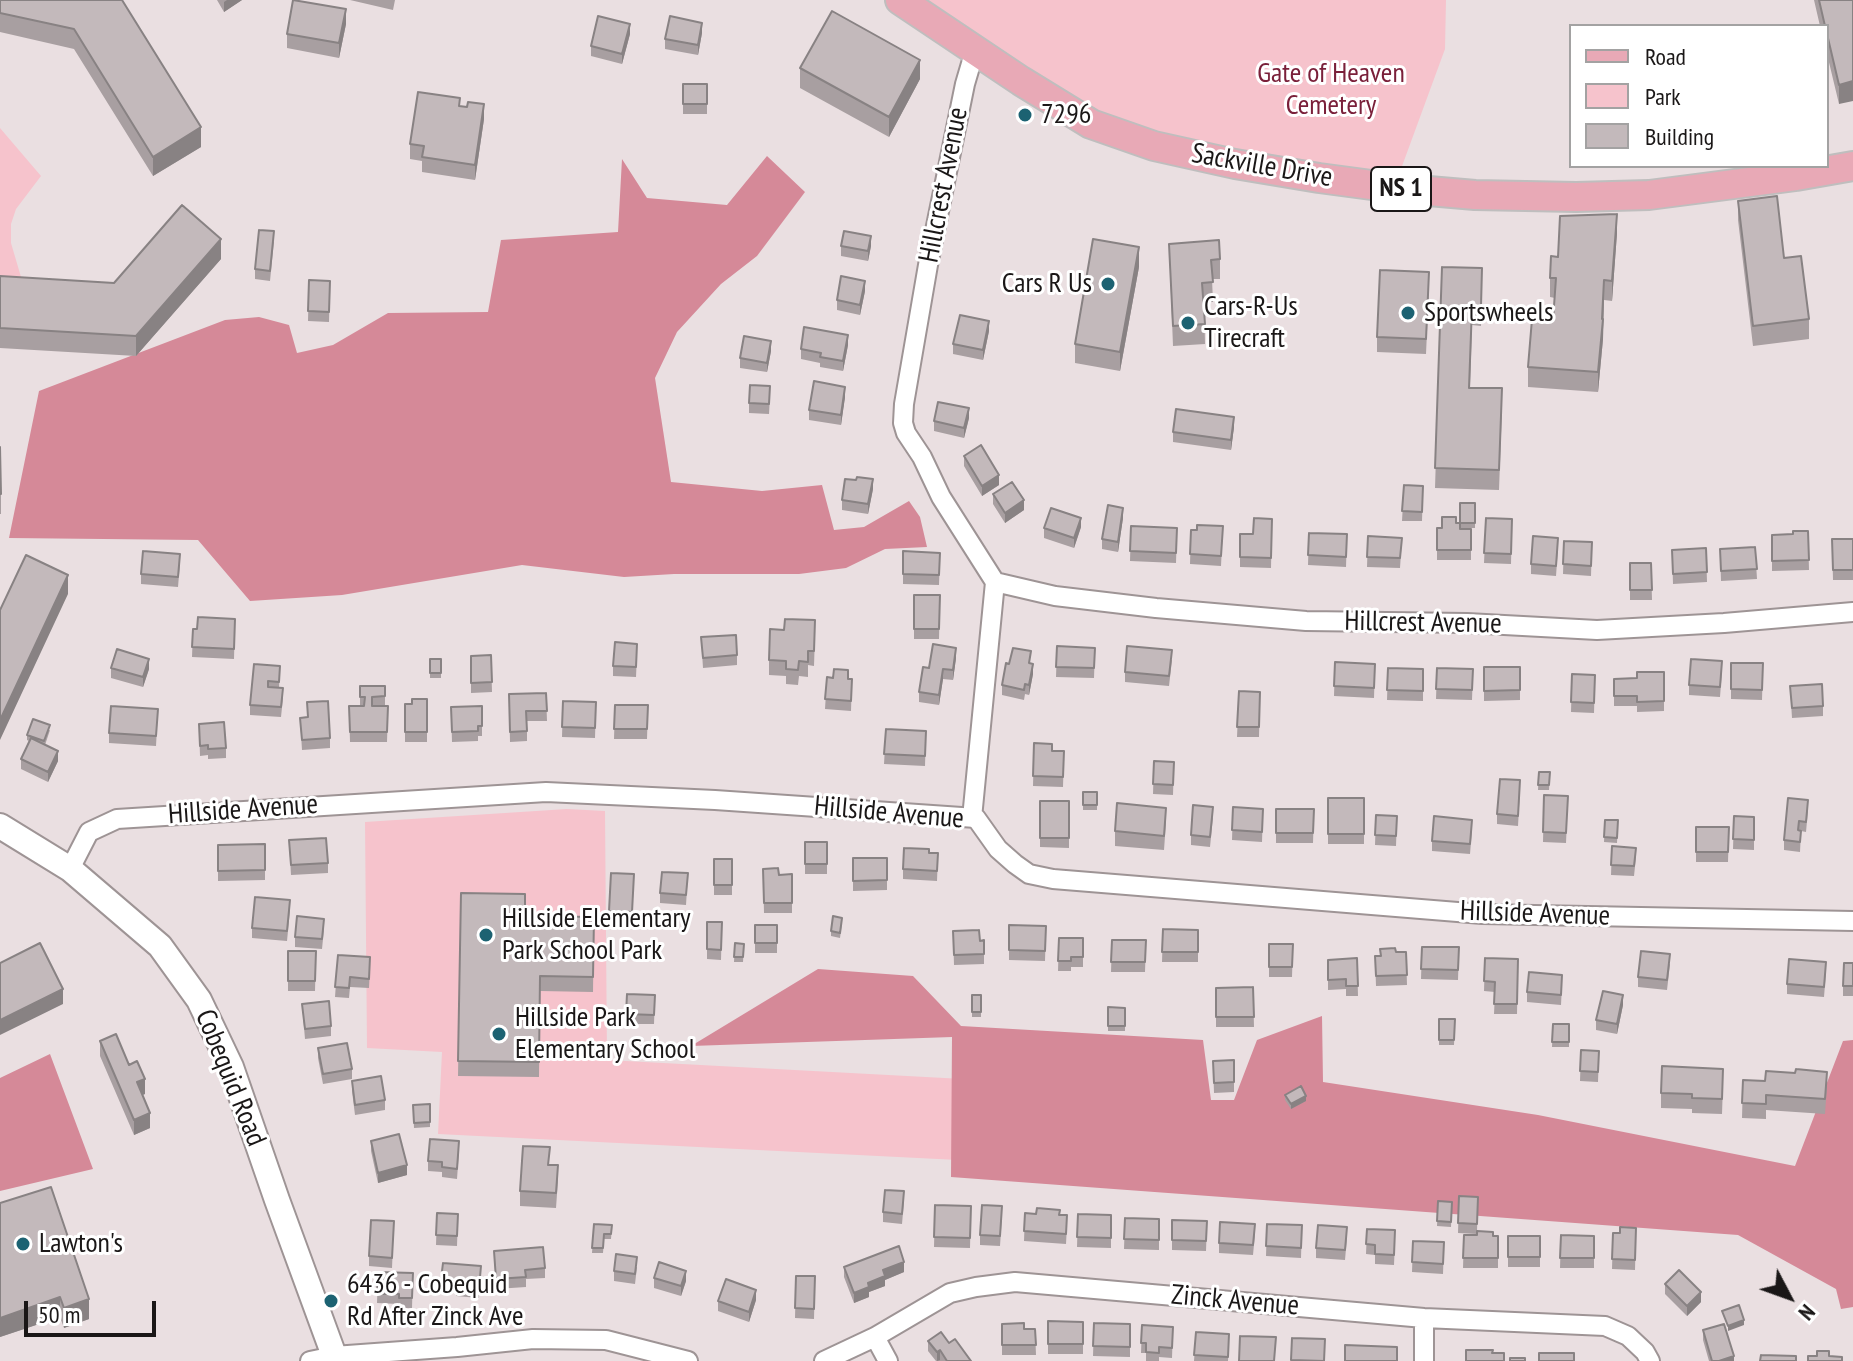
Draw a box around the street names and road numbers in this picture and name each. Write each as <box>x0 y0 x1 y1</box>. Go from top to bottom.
street label: Hillcrest Avenue <box>913 105 975 265</box>
street label: Sackville Drive <box>1189 137 1335 195</box>
road number: NS 1 <box>1371 167 1431 211</box>
street label: Hillcrest Avenue <box>1344 605 1502 641</box>
street label: Hillside Avenue <box>167 788 319 832</box>
street label: Hillside Avenue <box>813 790 965 836</box>
street label: Hillside Avenue <box>1459 895 1611 933</box>
street label: Cobequid Road <box>187 1005 273 1151</box>
street label: Zinck Avenue <box>1170 1279 1300 1323</box>

